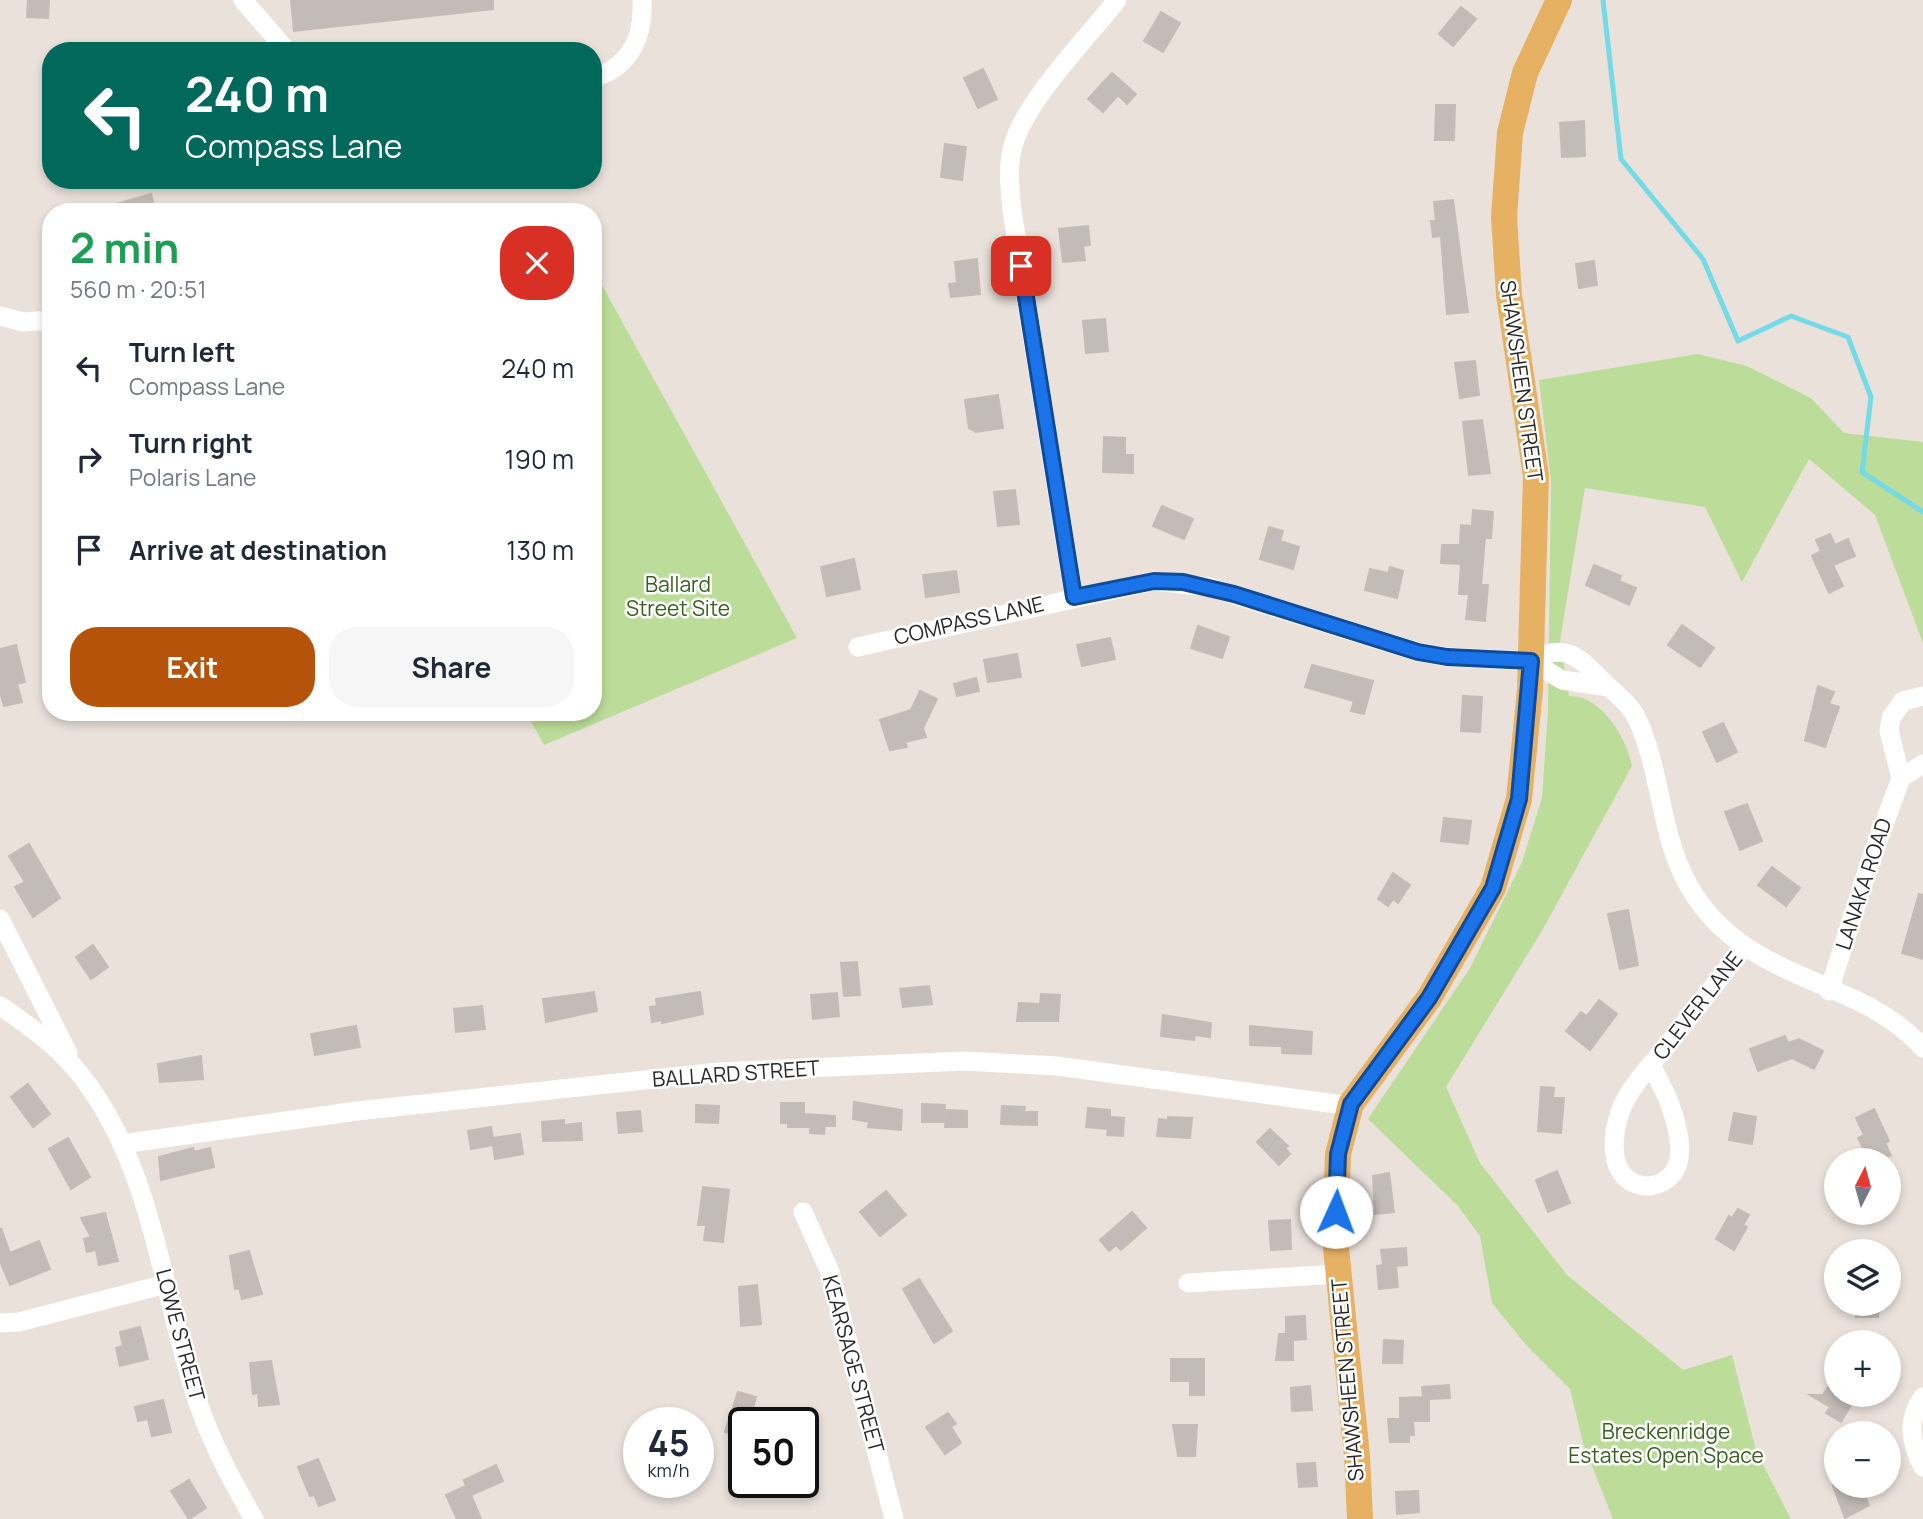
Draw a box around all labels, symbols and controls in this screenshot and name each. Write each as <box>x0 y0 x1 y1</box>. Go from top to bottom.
text: 240 m <box>185 60 329 127</box>
icon: left <box>70 70 161 161</box>
text: Compass Lane <box>185 124 402 168</box>
text: 2 min <box>70 218 179 276</box>
button: close <box>500 226 574 300</box>
pin <box>991 236 1051 296</box>
icon: arrive <box>1002 247 1040 285</box>
text: 560 m · 20:51 <box>70 273 206 305</box>
street label: SHAWSHEEN STREET <box>1494 278 1550 484</box>
text: Turn left <box>129 334 236 370</box>
icon: left <box>70 349 108 387</box>
text: 240 m <box>501 350 574 386</box>
text: Compass Lane <box>129 370 285 402</box>
text: Turn right <box>129 425 253 461</box>
icon: right <box>70 440 108 478</box>
text: 190 m <box>505 441 574 477</box>
text: Polaris Lane <box>129 461 256 493</box>
icon: arrive <box>70 531 108 569</box>
text: Arrive at destination <box>129 532 387 568</box>
text: 130 m <box>506 532 574 568</box>
park label: Ballard Street Site <box>626 570 730 622</box>
street label: COMPASS LANE <box>891 589 1047 651</box>
button: Exit <box>70 627 315 707</box>
button: Share <box>329 627 574 707</box>
street label: LANAKA ROAD <box>1829 814 1898 953</box>
street label: CLEVER LANE <box>1646 945 1748 1065</box>
street label: BALLARD STREET <box>651 1053 821 1093</box>
north arrow <box>1824 1148 1900 1225</box>
map controls <box>1824 1148 1901 1498</box>
position arrow <box>1299 1175 1373 1249</box>
button: layers <box>1824 1239 1901 1316</box>
street label: LOWE STREET <box>150 1266 212 1404</box>
street label: KEARSAGE STREET <box>817 1272 891 1456</box>
street label: SHAWSHEEN STREET <box>1324 1277 1370 1483</box>
button: + <box>1824 1330 1901 1407</box>
speed limit sign: 50 <box>728 1407 819 1498</box>
park label: Breckenridge Estates Open Space <box>1568 1417 1764 1469</box>
text: 45 <box>648 1419 689 1467</box>
button: − <box>1824 1421 1901 1498</box>
text: km/h <box>648 1458 689 1482</box>

